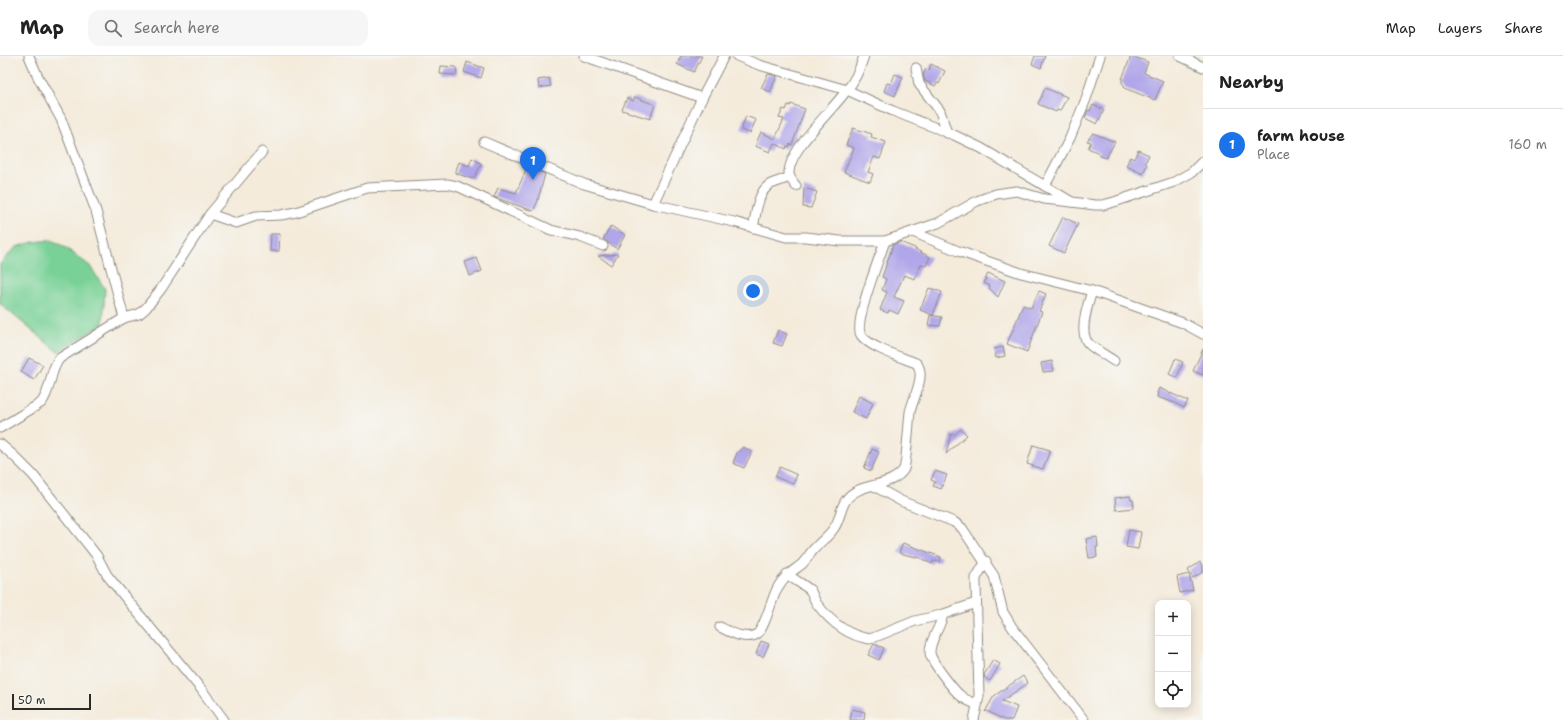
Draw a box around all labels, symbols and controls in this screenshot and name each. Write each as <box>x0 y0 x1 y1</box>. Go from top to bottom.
search box <box>88 10 368 46</box>
text: Map <box>20 15 64 40</box>
icon: search <box>102 17 124 39</box>
text: Search here <box>134 18 220 38</box>
text: Map <box>1386 19 1416 37</box>
text: Layers <box>1438 19 1482 37</box>
text: Share <box>1504 19 1543 37</box>
text: Nearby <box>1219 71 1284 93</box>
text: farm house <box>1257 126 1345 146</box>
text: 1 <box>1229 136 1235 153</box>
text: 160 m <box>1509 136 1547 153</box>
text: Place <box>1257 146 1290 163</box>
pin: 1 <box>520 147 546 180</box>
your location <box>743 281 763 301</box>
map controls <box>1155 600 1191 708</box>
button: + <box>1155 600 1191 636</box>
button: − <box>1155 636 1191 672</box>
button: locate <box>1155 672 1191 708</box>
scale bar <box>12 692 91 711</box>
text: 50 m <box>18 693 46 708</box>

